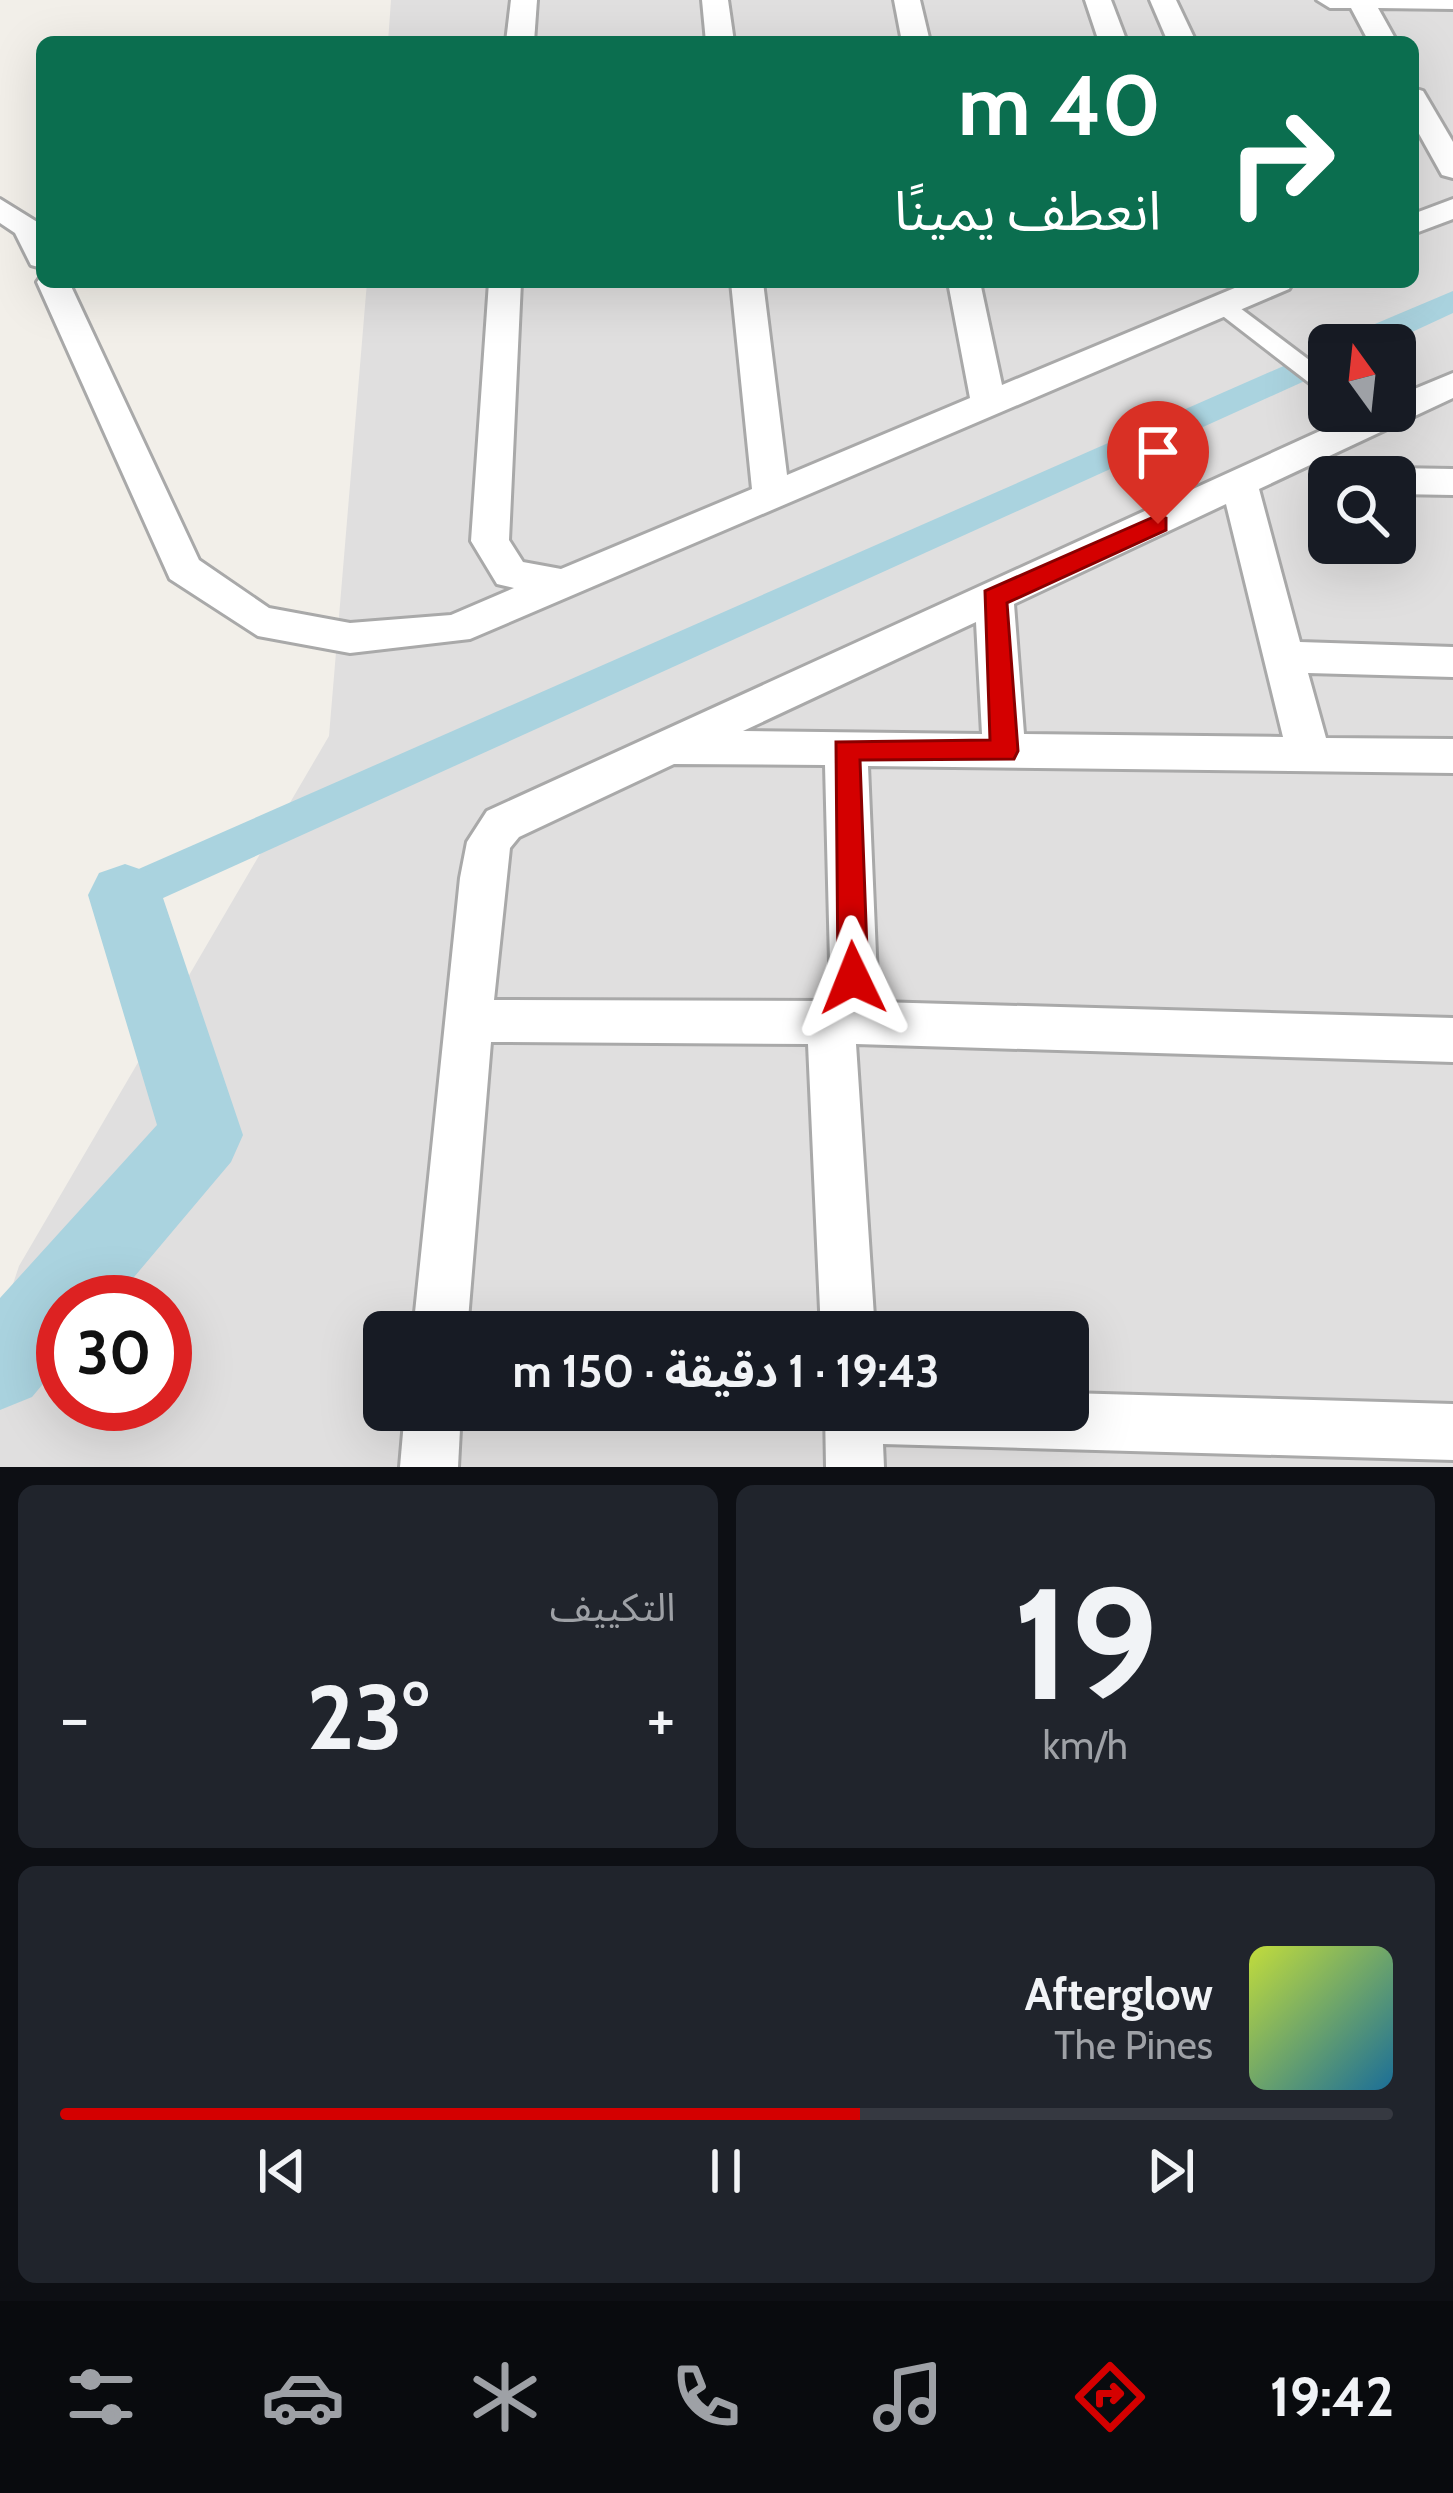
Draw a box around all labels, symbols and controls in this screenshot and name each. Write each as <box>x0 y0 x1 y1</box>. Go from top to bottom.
text: 40 m <box>958 54 1161 156</box>
icon: right <box>1203 84 1359 240</box>
text: انعطف يمينًا <box>894 178 1161 244</box>
north arrow <box>1308 324 1416 432</box>
map controls <box>1308 324 1416 564</box>
pin <box>1107 401 1209 524</box>
icon: arrive <box>1125 419 1191 485</box>
button: search <box>1308 456 1416 564</box>
position arrow <box>790 915 916 1041</box>
speed limit sign: 30 <box>36 1275 192 1431</box>
text: 19:43 · 1 دقيقة · 150 m <box>512 1344 940 1398</box>
text: 19 <box>1013 1548 1158 1738</box>
text: التكييف <box>550 1583 676 1631</box>
text: 23° <box>307 1662 429 1772</box>
text: − <box>60 1677 89 1758</box>
text: + <box>646 1677 675 1758</box>
text: km/h <box>1043 1721 1128 1769</box>
text: Afterglow <box>1025 1967 1213 2021</box>
text: The Pines <box>1054 2021 1213 2069</box>
icon: previous <box>249 2138 315 2204</box>
icon: pause <box>693 2138 759 2204</box>
icon: next <box>1138 2138 1204 2204</box>
icon: filters <box>59 2355 143 2439</box>
icon: car <box>261 2355 345 2439</box>
icon: climate <box>463 2355 547 2439</box>
icon: phone <box>664 2355 748 2439</box>
icon: music <box>866 2355 950 2439</box>
icon: directions <box>1068 2355 1152 2439</box>
text: 19:42 <box>1270 2364 1394 2430</box>

